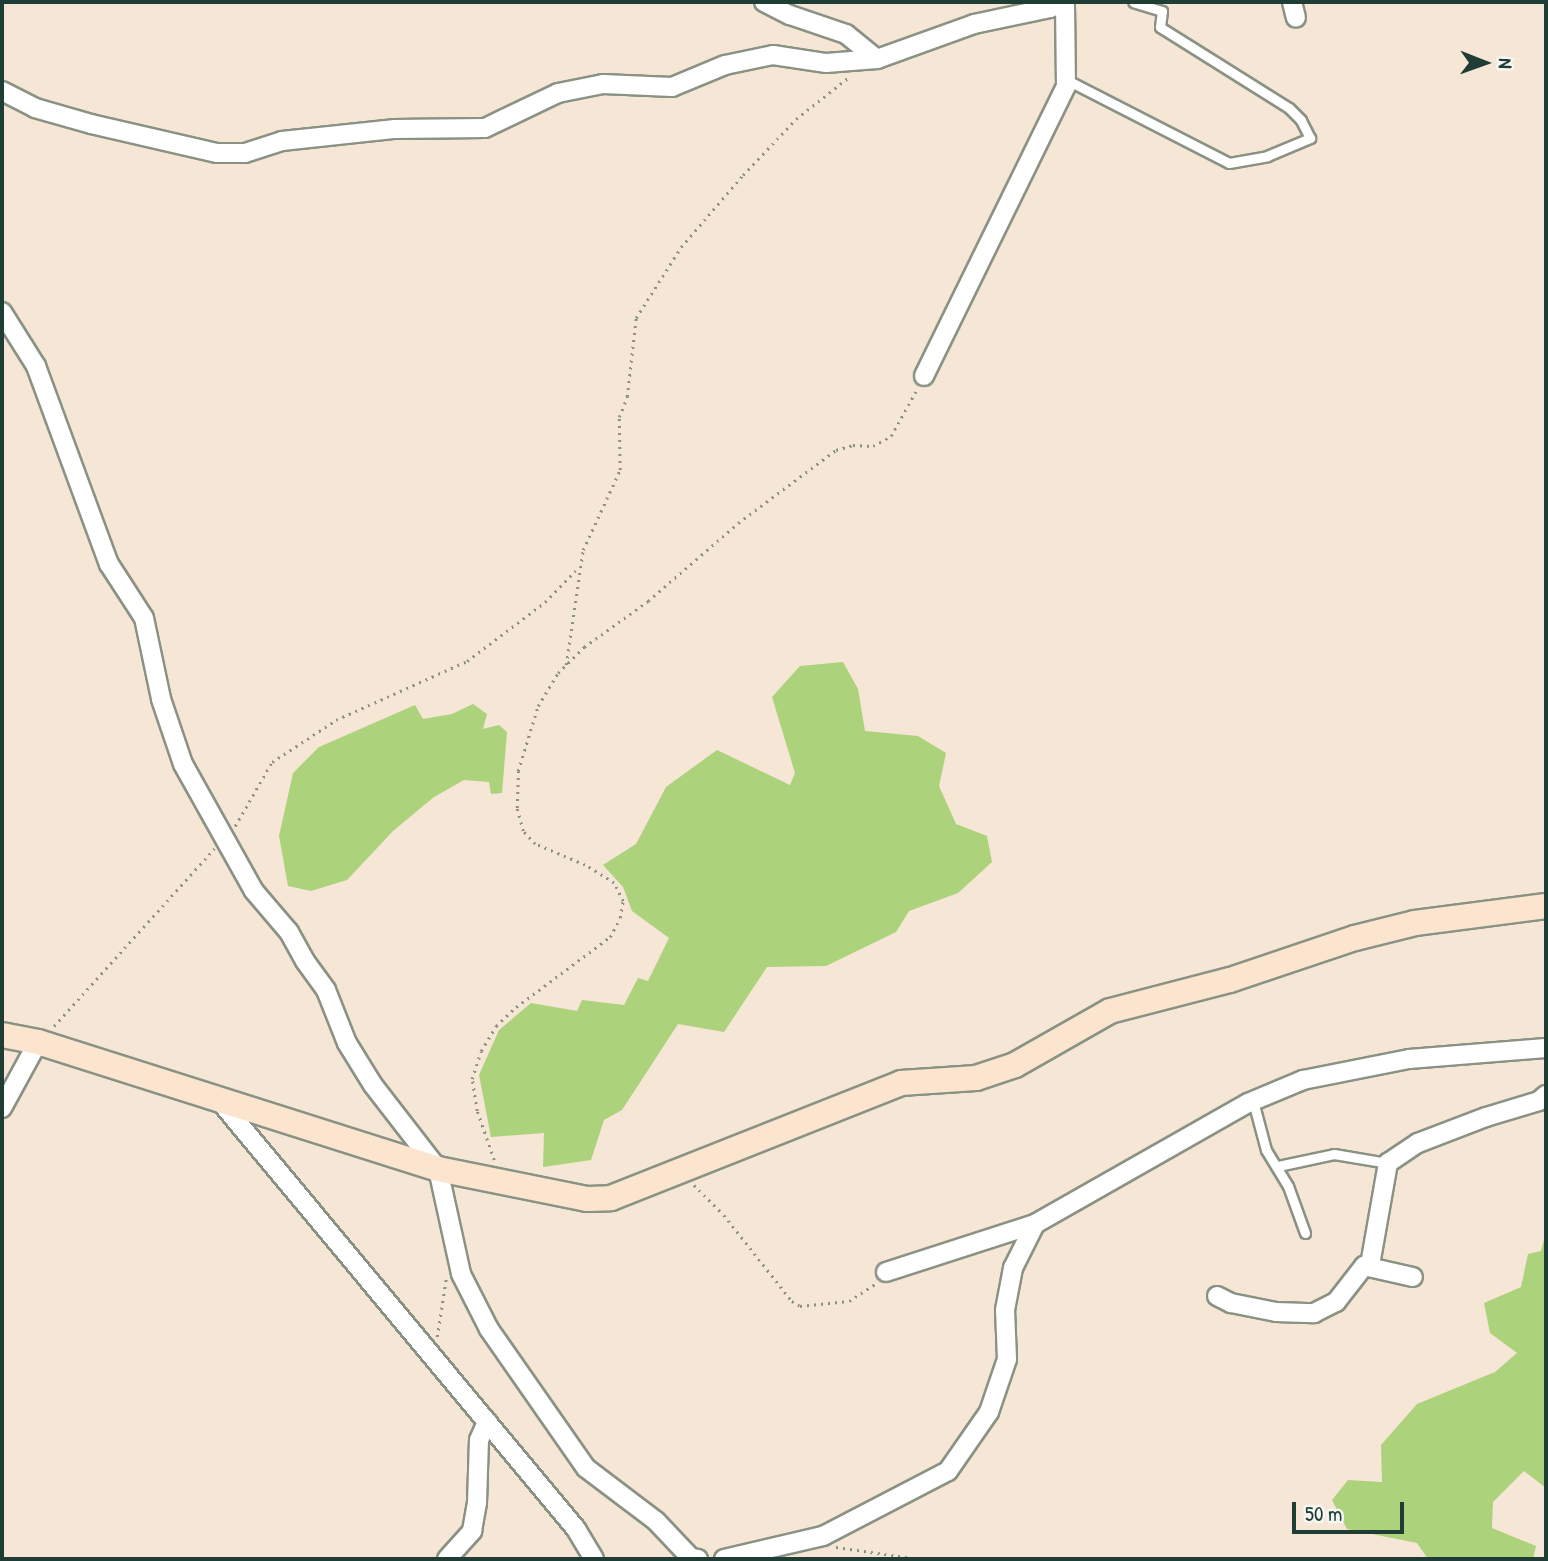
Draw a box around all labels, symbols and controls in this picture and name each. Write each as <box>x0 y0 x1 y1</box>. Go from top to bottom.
north arrow <box>1450 28 1520 98</box>
text: N <box>1493 58 1519 69</box>
scale bar <box>1296 1488 1408 1532</box>
text: 50 m <box>1305 1499 1342 1528</box>

